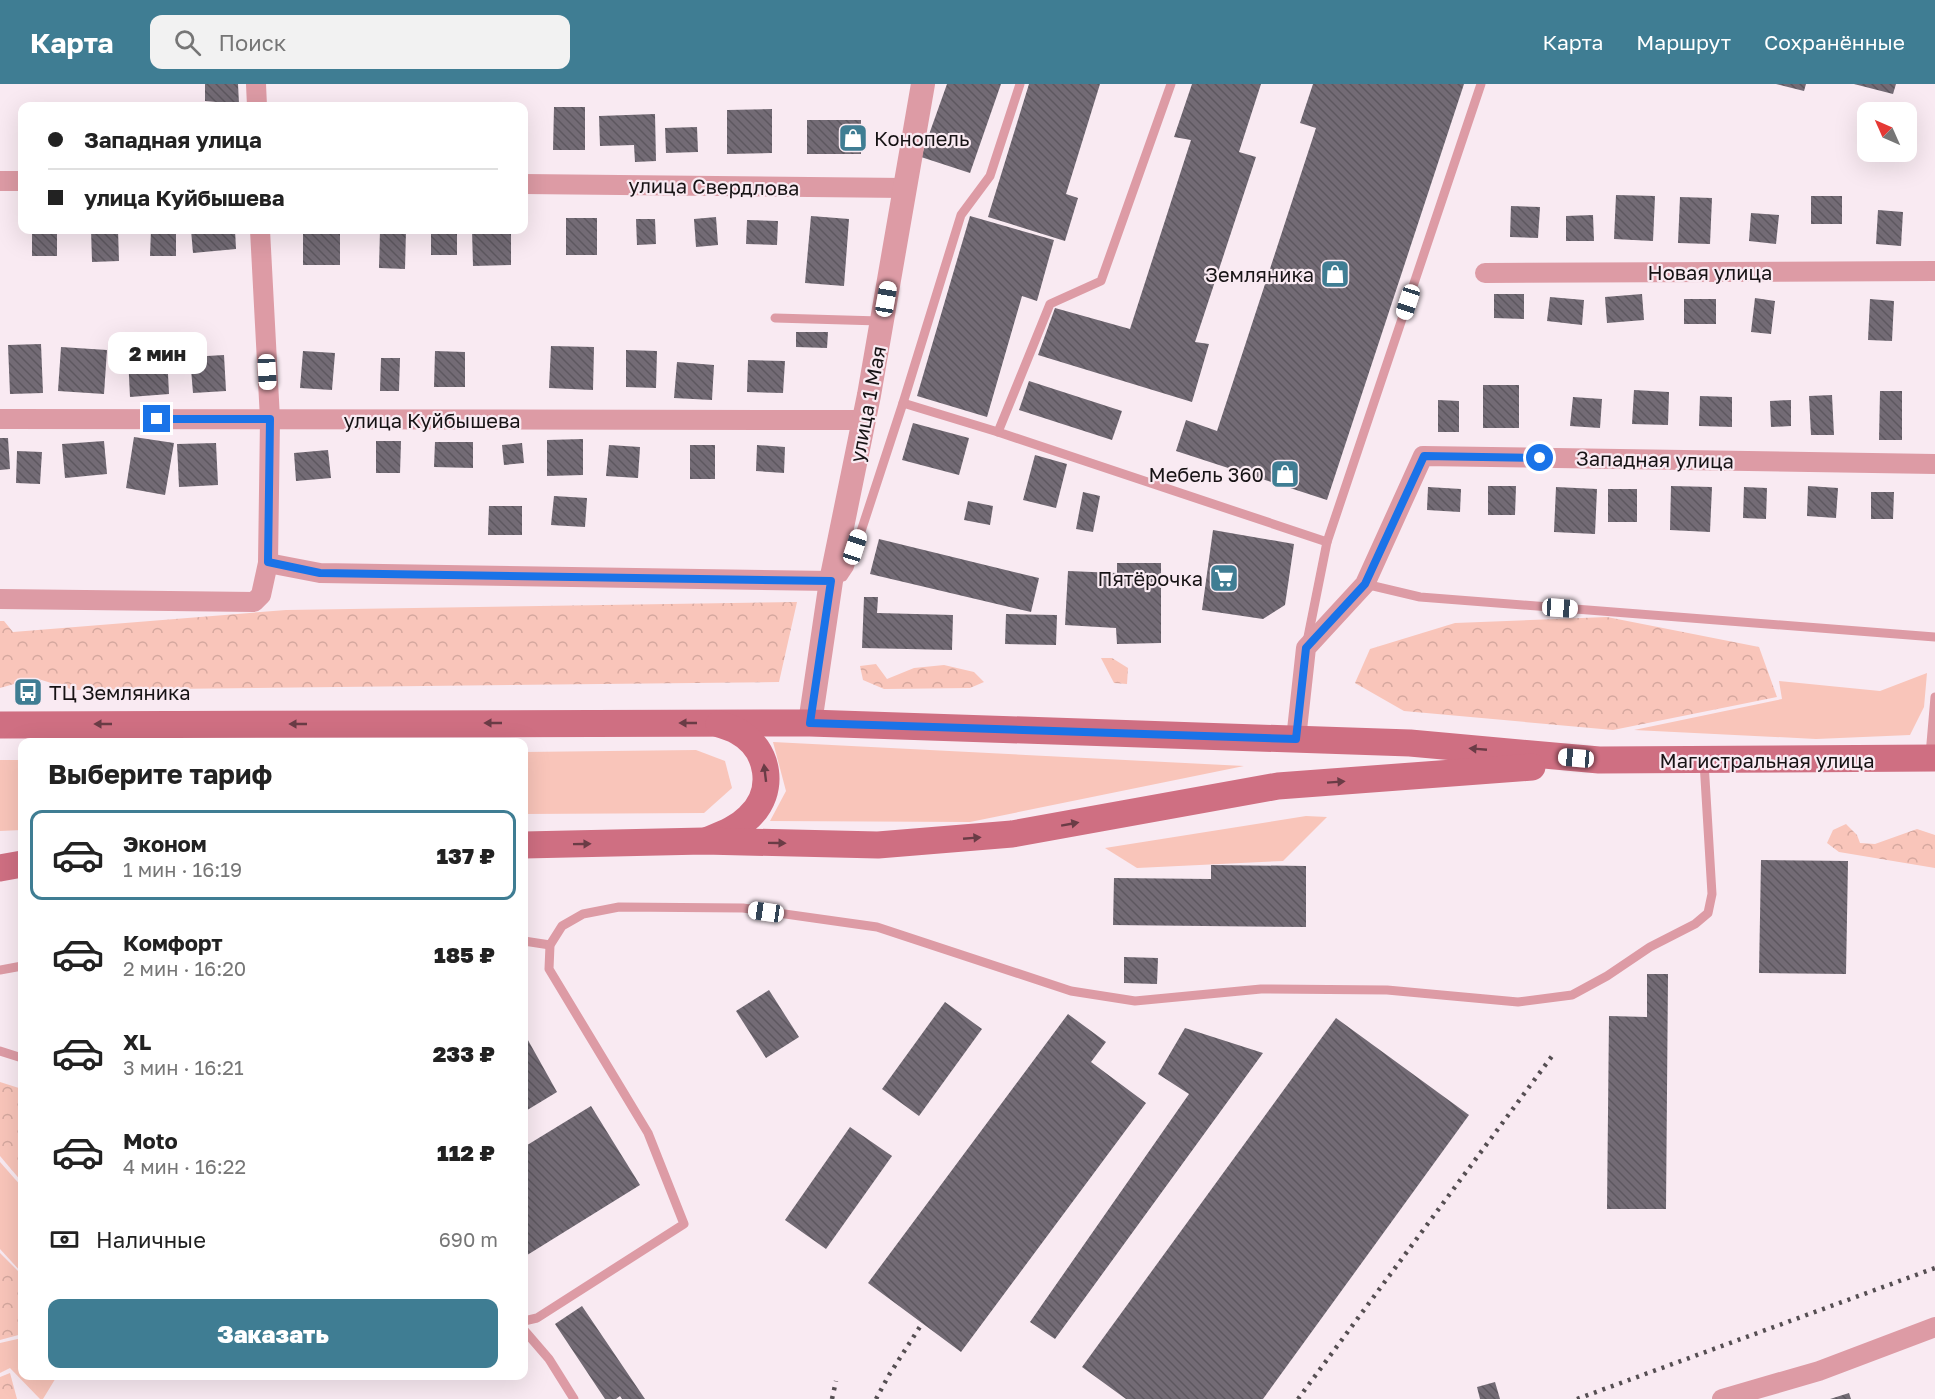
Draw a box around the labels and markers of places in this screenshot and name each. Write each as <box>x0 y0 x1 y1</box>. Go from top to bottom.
shop icon: Конопель <box>837 122 869 154</box>
place label: Конопель <box>874 126 969 150</box>
shop icon: Земляника <box>1319 258 1351 290</box>
place label: Земляника <box>1205 262 1314 286</box>
shop icon: Мебель 360 <box>1269 458 1301 490</box>
place label: Мебель 360 <box>1149 462 1264 486</box>
supermarket icon: Пятёрочка <box>1208 562 1240 594</box>
place label: Пятёрочка <box>1097 566 1203 590</box>
bus stop icon: ТЦ Земляника <box>12 676 44 708</box>
place label: ТЦ Земляника <box>49 680 191 704</box>

